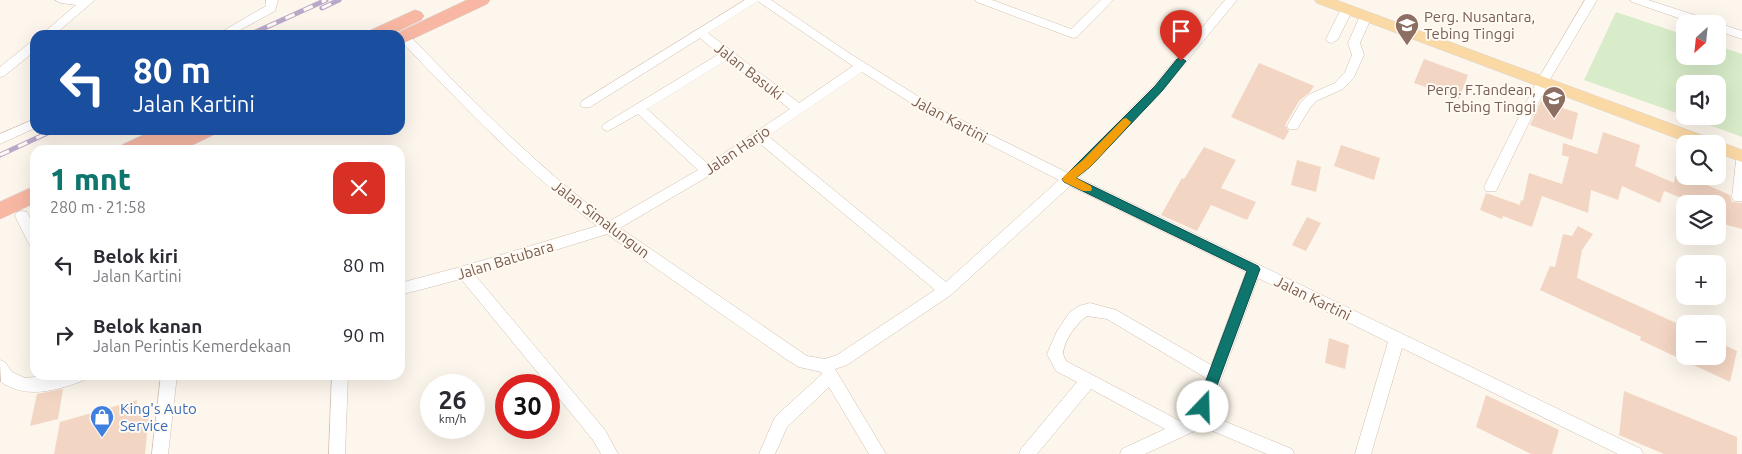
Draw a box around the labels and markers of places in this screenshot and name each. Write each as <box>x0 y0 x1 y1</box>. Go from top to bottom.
place label: Perg. Nusantara, Tebing Tinggi <box>1424 8 1535 42</box>
pin <box>1160 10 1202 61</box>
school or university icon: Perg. Nusantara, Tebing Tinggi <box>1394 12 1420 46</box>
place label: Perg. F.Tandean, Tebing Tinggi <box>1427 81 1536 115</box>
school or university icon: Perg. F.Tandean, Tebing Tinggi <box>1541 85 1567 119</box>
place label: King's Auto Service <box>120 400 197 434</box>
shop icon: King's Auto Service <box>89 404 115 438</box>

